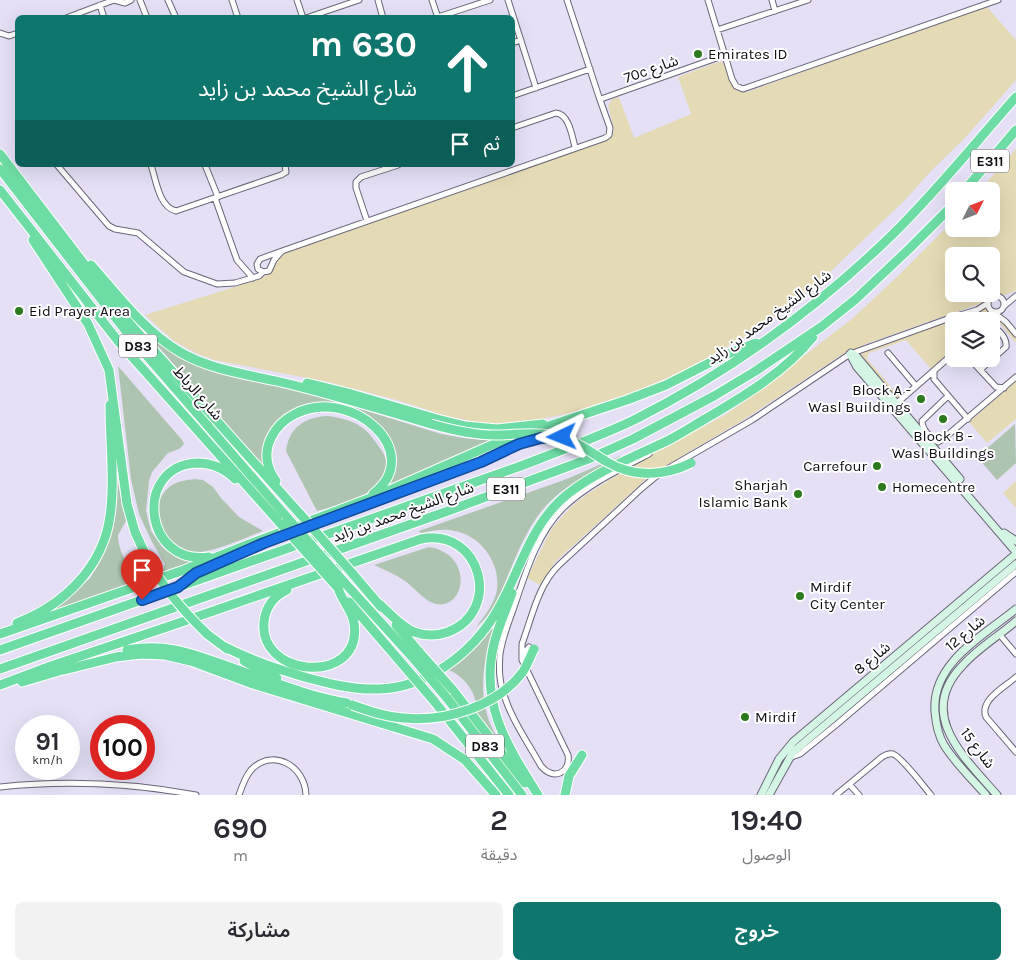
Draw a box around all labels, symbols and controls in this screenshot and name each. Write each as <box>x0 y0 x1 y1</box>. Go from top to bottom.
text: 630 m <box>310 24 417 65</box>
icon: ahead <box>435 35 500 100</box>
place label: Emirates ID <box>708 45 788 63</box>
marker: Emirates ID <box>692 48 704 60</box>
street label: 70c شارع <box>621 51 682 90</box>
text: شارع الشيخ محمد بن زايد <box>198 76 417 102</box>
icon: arrive <box>446 130 474 158</box>
text: ثم <box>484 133 500 155</box>
road number: E311 <box>971 150 1009 172</box>
north arrow <box>945 182 1000 238</box>
map controls <box>945 182 1000 367</box>
button: search <box>945 247 1000 302</box>
street label: شارع الشيخ محمد بن زايد <box>703 266 837 371</box>
place label: Eid Prayer Area <box>29 302 130 320</box>
marker: Eid Prayer Area <box>13 305 25 317</box>
button: layers <box>945 312 1000 367</box>
road number: D83 <box>119 334 157 358</box>
street label: شارع الرباط <box>167 362 227 426</box>
place label: Block A - Wasl Buildings <box>808 381 911 416</box>
marker: Block A - Wasl Buildings <box>915 393 927 405</box>
position arrow <box>535 410 587 462</box>
marker: Block B - Wasl Buildings <box>937 413 949 425</box>
place label: Block B - Wasl Buildings <box>892 427 994 462</box>
place label: Carrefour <box>803 457 868 475</box>
marker: Carrefour <box>871 460 883 472</box>
place label: Sharjah Islamic Bank <box>699 476 788 511</box>
street label: شارع الشيخ محمد بن زايد <box>330 478 477 549</box>
road number: E311 <box>487 478 525 500</box>
place label: Homecentre <box>892 478 975 496</box>
marker: Homecentre <box>876 481 888 493</box>
marker: Sharjah Islamic Bank <box>792 488 804 500</box>
pin <box>121 549 163 600</box>
icon: arrive <box>128 556 156 584</box>
place label: Mirdif City Center <box>810 578 885 613</box>
marker: Mirdif City Center <box>794 590 806 602</box>
street label: شارع 12 <box>941 611 991 657</box>
street label: شارع 8 <box>850 637 896 681</box>
place label: Mirdif <box>755 708 797 726</box>
marker: Mirdif <box>739 711 751 723</box>
speed limit sign: 100 <box>90 715 155 780</box>
street label: شارع 15 <box>954 724 999 774</box>
text: 91 <box>35 727 60 756</box>
road number: D83 <box>466 734 504 758</box>
text: km/h <box>32 753 63 767</box>
text: 2 <box>490 802 508 838</box>
text: 19:40 <box>730 802 803 838</box>
text: 690 <box>213 810 268 846</box>
text: دقيقة <box>481 845 517 864</box>
text: الوصول <box>742 845 791 864</box>
text: m <box>233 846 248 865</box>
button: مشاركة <box>15 902 503 960</box>
button: خروج <box>513 902 1001 960</box>

